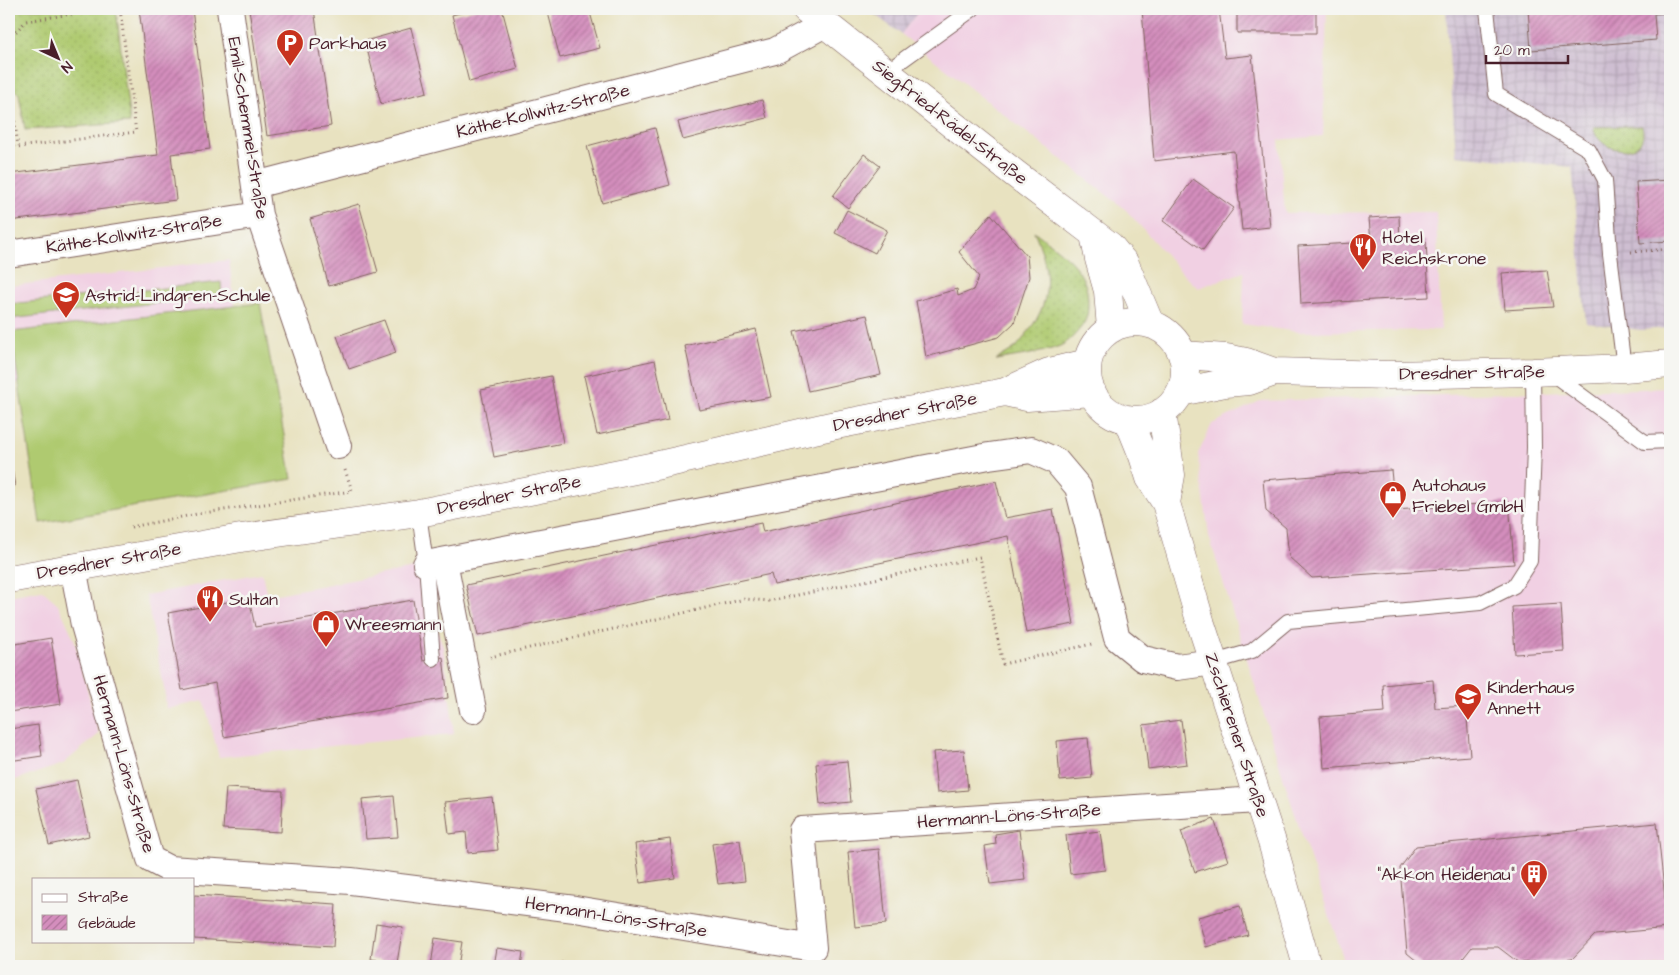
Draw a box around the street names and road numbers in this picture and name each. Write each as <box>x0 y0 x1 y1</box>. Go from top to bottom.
street label: Emil-Schemmel-Straße <box>221 35 275 221</box>
street label: Siegfried-Rädel-Straße <box>866 53 1033 192</box>
street label: Käthe-Kollwitz-Straße <box>454 77 633 145</box>
street label: Käthe-Kollwitz-Straße <box>44 208 224 260</box>
street label: Dresdner Straße <box>1399 359 1545 387</box>
street label: Dresdner Straße <box>831 386 979 438</box>
street label: Dresdner Straße <box>435 469 583 521</box>
street label: Dresdner Straße <box>35 536 183 586</box>
street label: Zschierener Straße <box>1199 649 1276 821</box>
street label: Hermann-Löns-Straße <box>87 672 161 856</box>
street label: Hermann-Löns-Straße <box>916 797 1102 835</box>
street label: Hermann-Löns-Straße <box>523 890 709 944</box>

